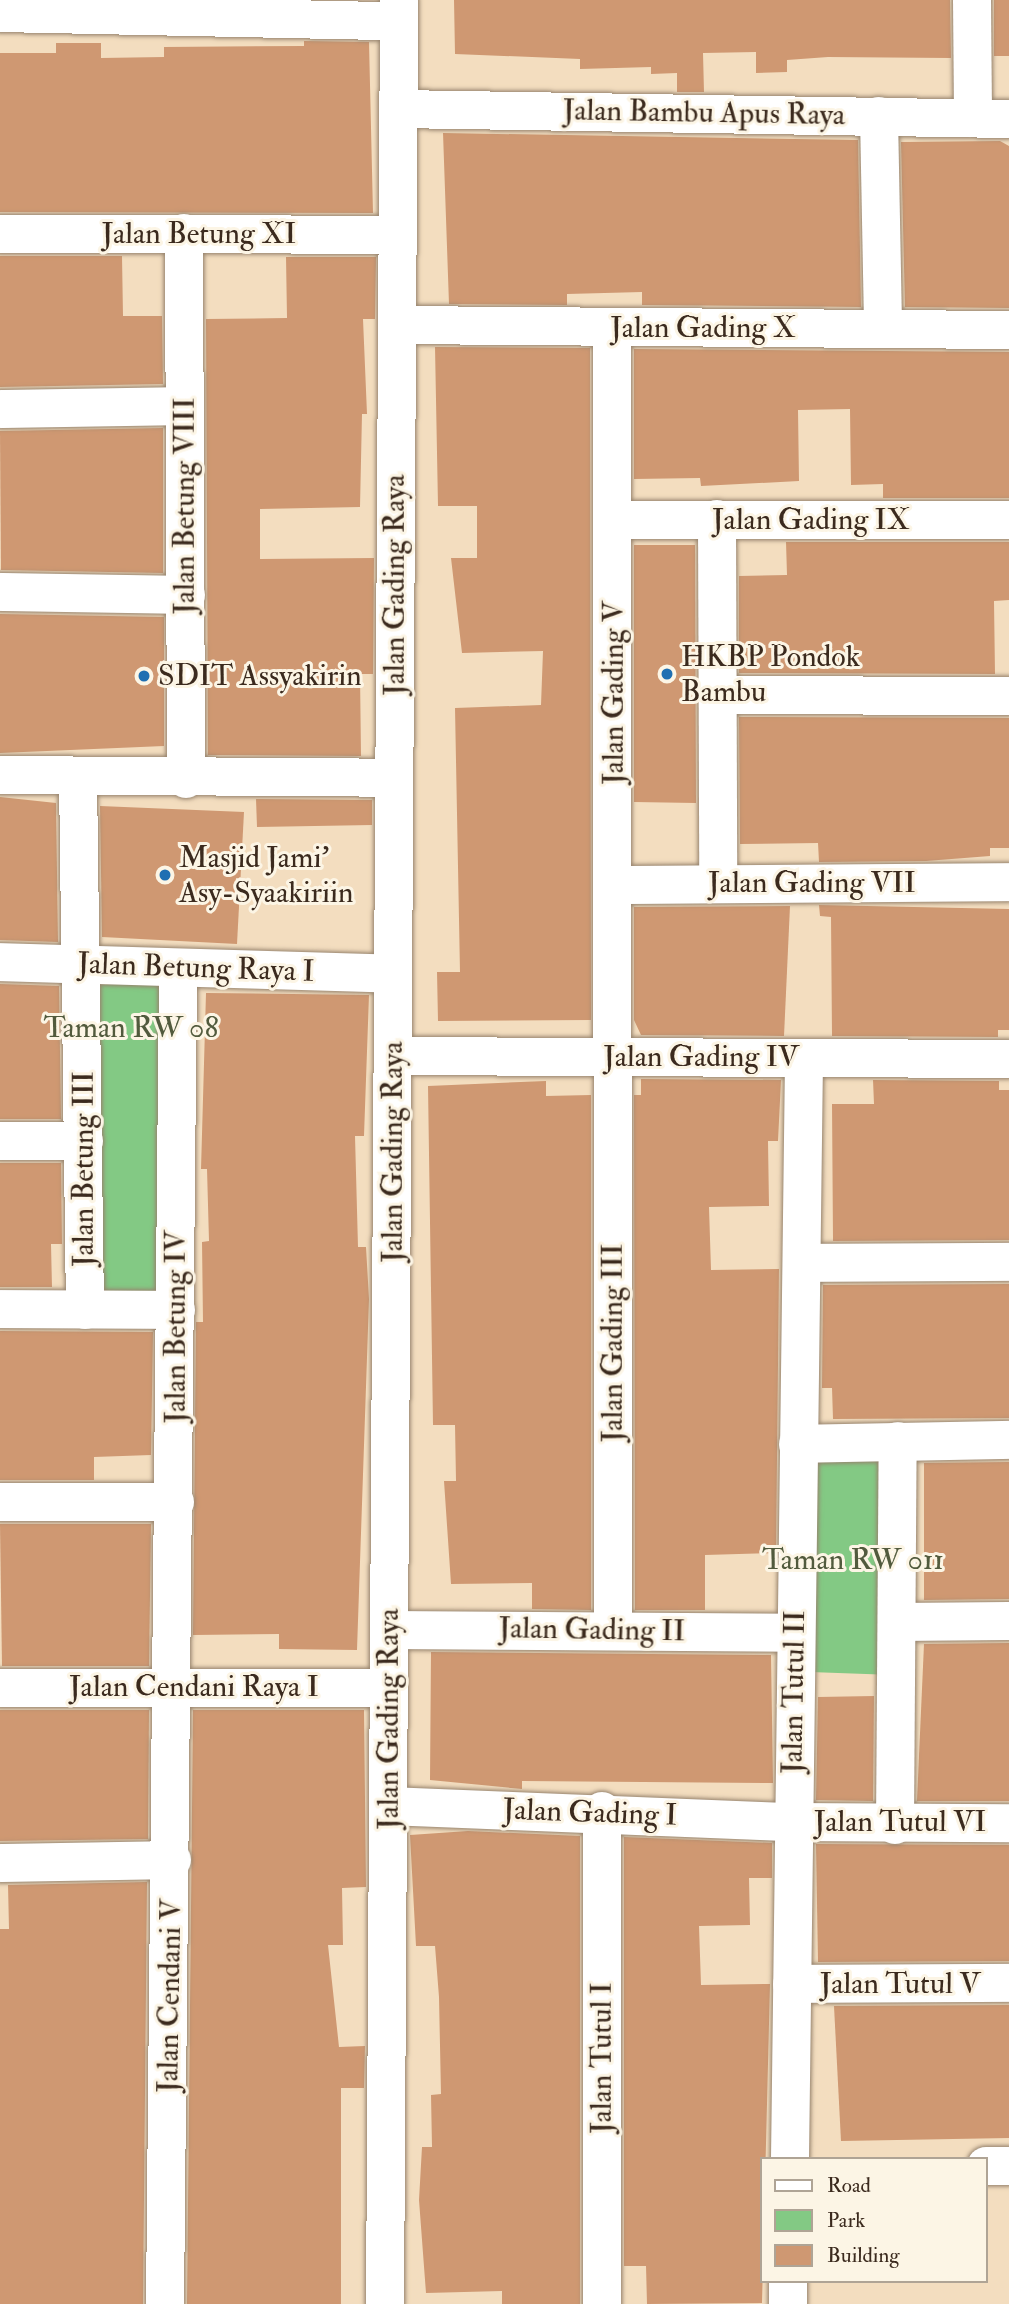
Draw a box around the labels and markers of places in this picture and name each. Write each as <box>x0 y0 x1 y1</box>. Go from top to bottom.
place label: HKBP Pondok Bambu <box>681 639 860 710</box>
place label: SDIT Assyakirin <box>158 658 362 694</box>
marker: HKBP Pondok Bambu <box>659 666 675 682</box>
marker: SDIT Assyakirin <box>136 668 152 684</box>
place label: Masjid Jami' Asy-Syaakiriin <box>179 840 353 910</box>
marker: Masjid Jami' Asy-Syaakiriin <box>157 867 173 883</box>

